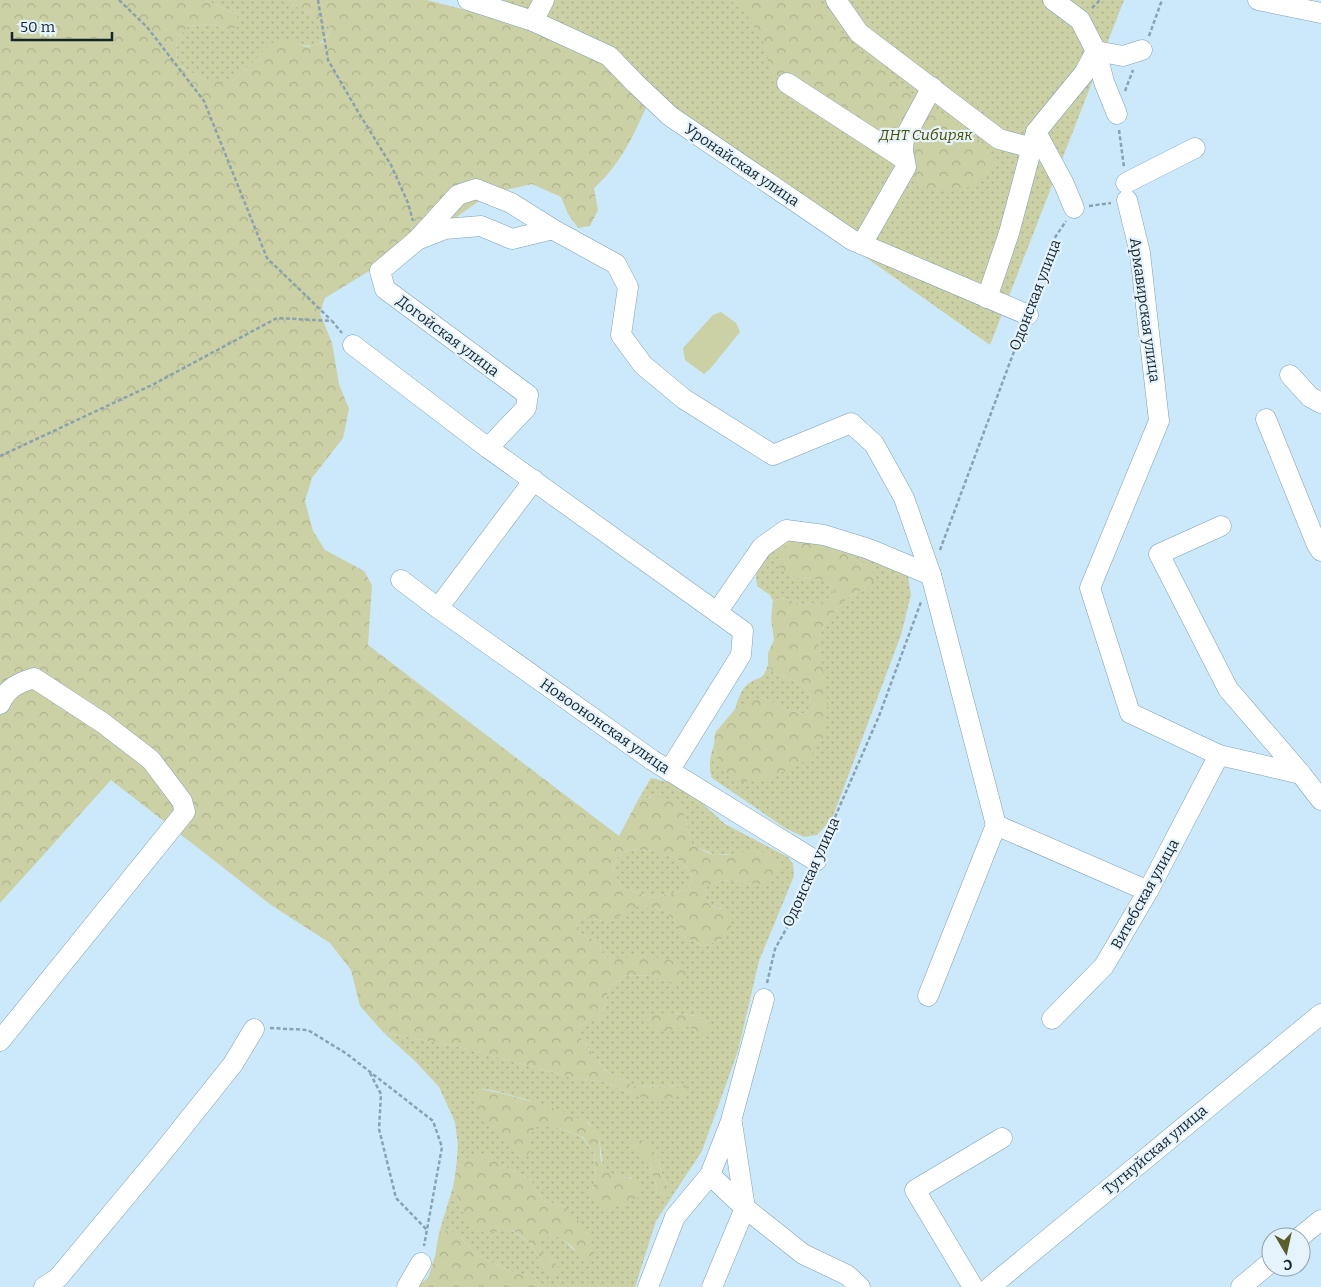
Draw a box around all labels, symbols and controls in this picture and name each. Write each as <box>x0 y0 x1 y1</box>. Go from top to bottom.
scale bar <box>12 10 112 42</box>
text: 50 m <box>20 18 56 36</box>
street label: Уронайская улица <box>681 120 803 210</box>
park label: ДНТ Сибиряк <box>878 126 973 144</box>
street label: Одонская улица <box>1005 237 1065 353</box>
street label: Армавирская улица <box>1126 237 1164 383</box>
street label: Догойская улица <box>393 292 503 380</box>
street label: Новоононская улица <box>537 674 673 778</box>
street label: Одонская улица <box>779 814 843 930</box>
street label: Витебская улица <box>1107 836 1183 952</box>
street label: Тугнуйская улица <box>1099 1101 1211 1199</box>
north arrow <box>1261 1227 1311 1277</box>
text: С <box>1282 1255 1294 1273</box>

